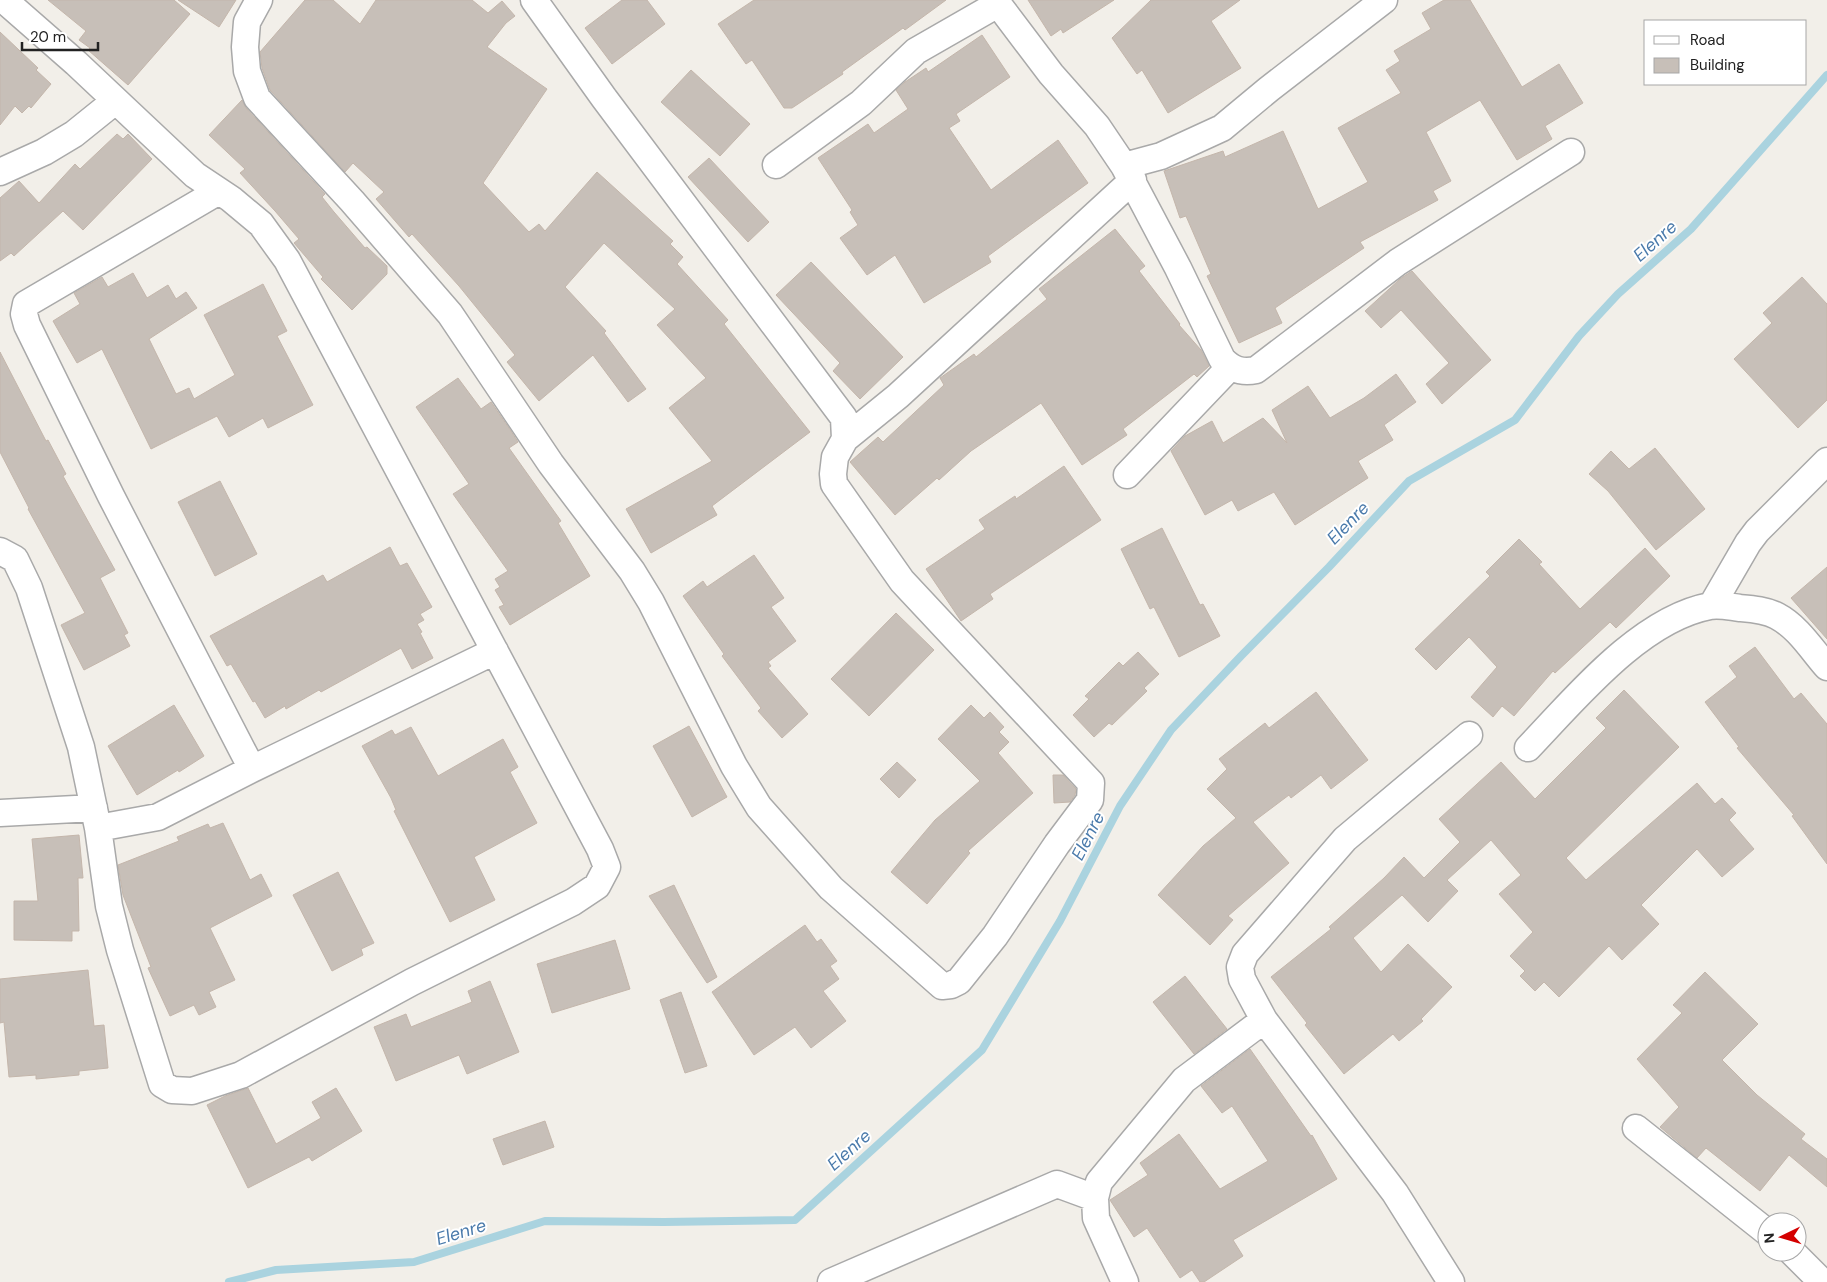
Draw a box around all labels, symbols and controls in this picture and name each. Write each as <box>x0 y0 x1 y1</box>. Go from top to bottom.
scale bar <box>22 20 99 52</box>
legend <box>1644 20 1807 85</box>
text: 20 m <box>30 27 66 47</box>
text: Road <box>1690 30 1725 50</box>
text: Building <box>1690 55 1745 75</box>
water label: Elenre <box>1628 215 1682 267</box>
water label: Elenre <box>1322 496 1374 550</box>
water label: Elenre <box>1066 808 1110 864</box>
water label: Elenre <box>822 1124 876 1176</box>
north arrow <box>1757 1212 1807 1262</box>
water label: Elenre <box>433 1213 489 1251</box>
text: N <box>1760 1232 1778 1244</box>

